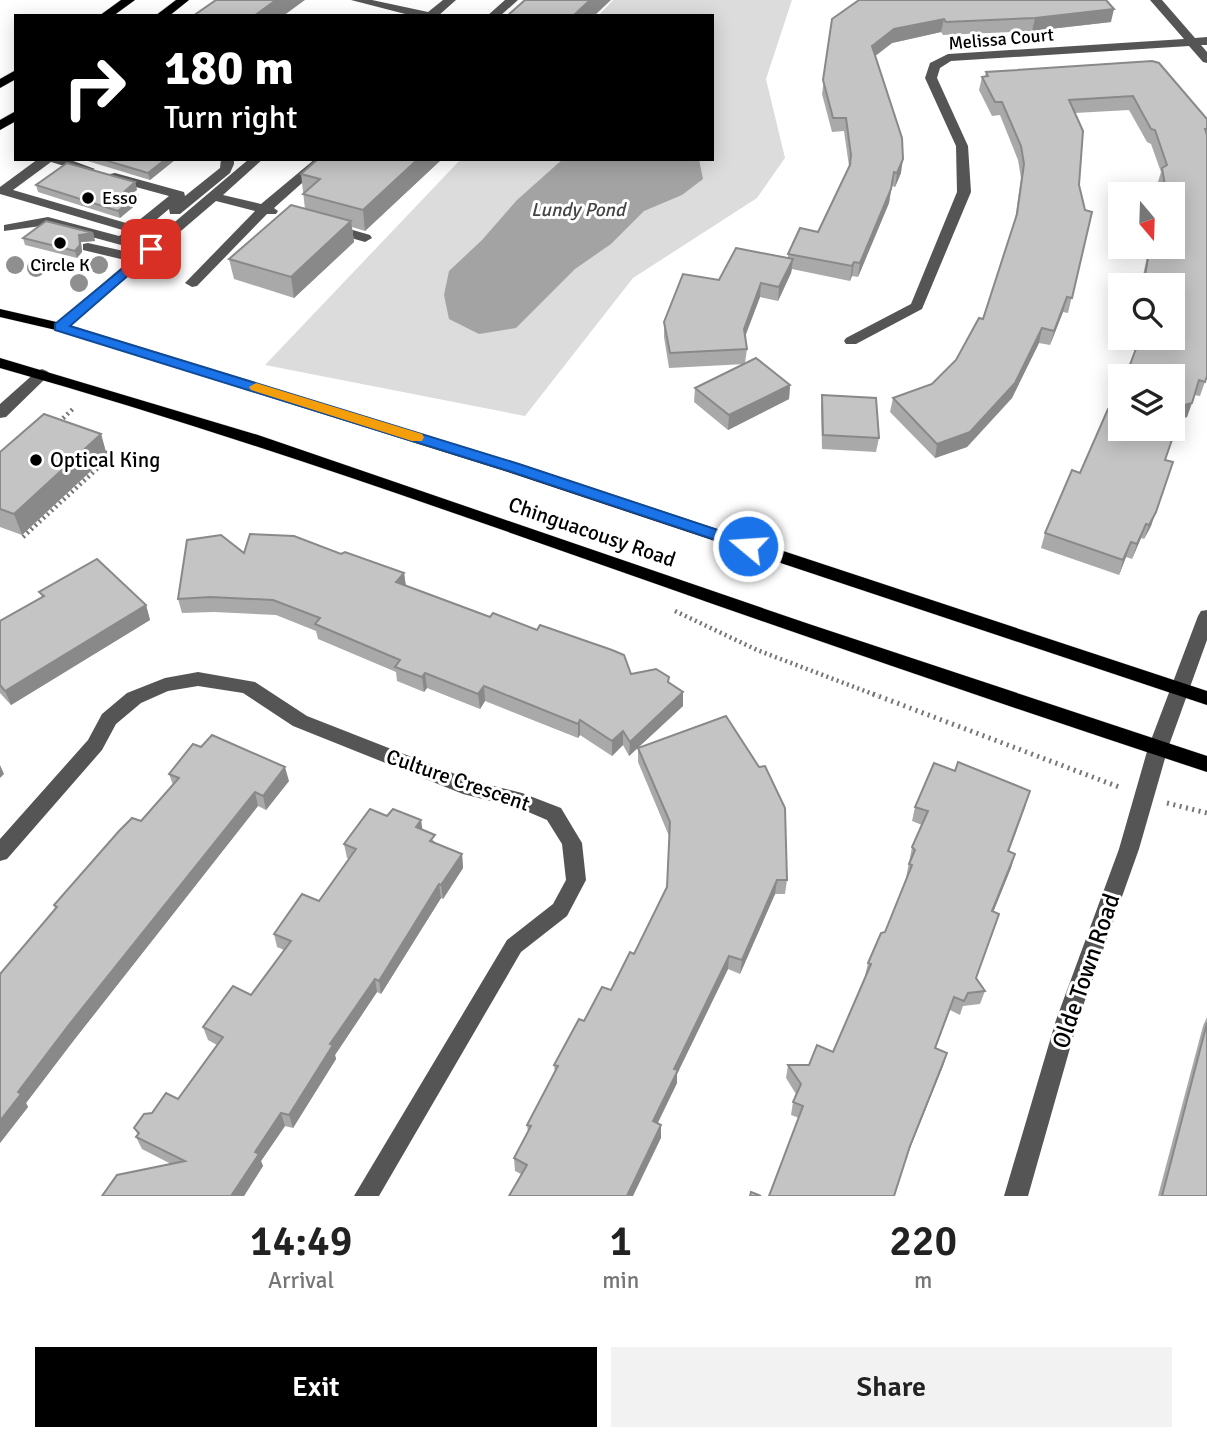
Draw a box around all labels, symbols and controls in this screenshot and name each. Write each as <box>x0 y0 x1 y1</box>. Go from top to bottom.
street label: Melissa Court <box>947 23 1055 55</box>
text: 180 m <box>164 38 294 98</box>
icon: right <box>49 42 140 133</box>
text: Turn right <box>164 98 297 137</box>
north arrow <box>1108 182 1185 259</box>
map controls <box>1108 182 1185 441</box>
place label: Esso <box>102 187 137 209</box>
marker: Esso <box>80 190 96 206</box>
water label: Lundy Pond <box>531 198 627 222</box>
pin <box>121 219 181 279</box>
icon: arrive <box>132 230 170 268</box>
marker: Circle K <box>52 235 68 251</box>
place label: Circle K <box>30 254 90 276</box>
button: search <box>1108 273 1185 350</box>
button: layers <box>1108 364 1185 441</box>
place label: Optical King <box>50 447 160 473</box>
marker: Optical King <box>28 452 44 468</box>
street label: Chinguacousy Road <box>505 491 679 573</box>
position arrow <box>711 509 785 583</box>
street label: Culture Crescent <box>383 743 533 817</box>
street label: Olde Town Road <box>1045 890 1127 1052</box>
text: 14:49 <box>250 1216 352 1267</box>
text: 1 <box>609 1216 632 1267</box>
text: 220 <box>889 1216 957 1267</box>
text: Arrival <box>268 1266 334 1295</box>
text: min <box>602 1266 639 1295</box>
text: m <box>914 1266 932 1295</box>
button: Exit <box>35 1347 597 1427</box>
button: Share <box>611 1347 1172 1427</box>

